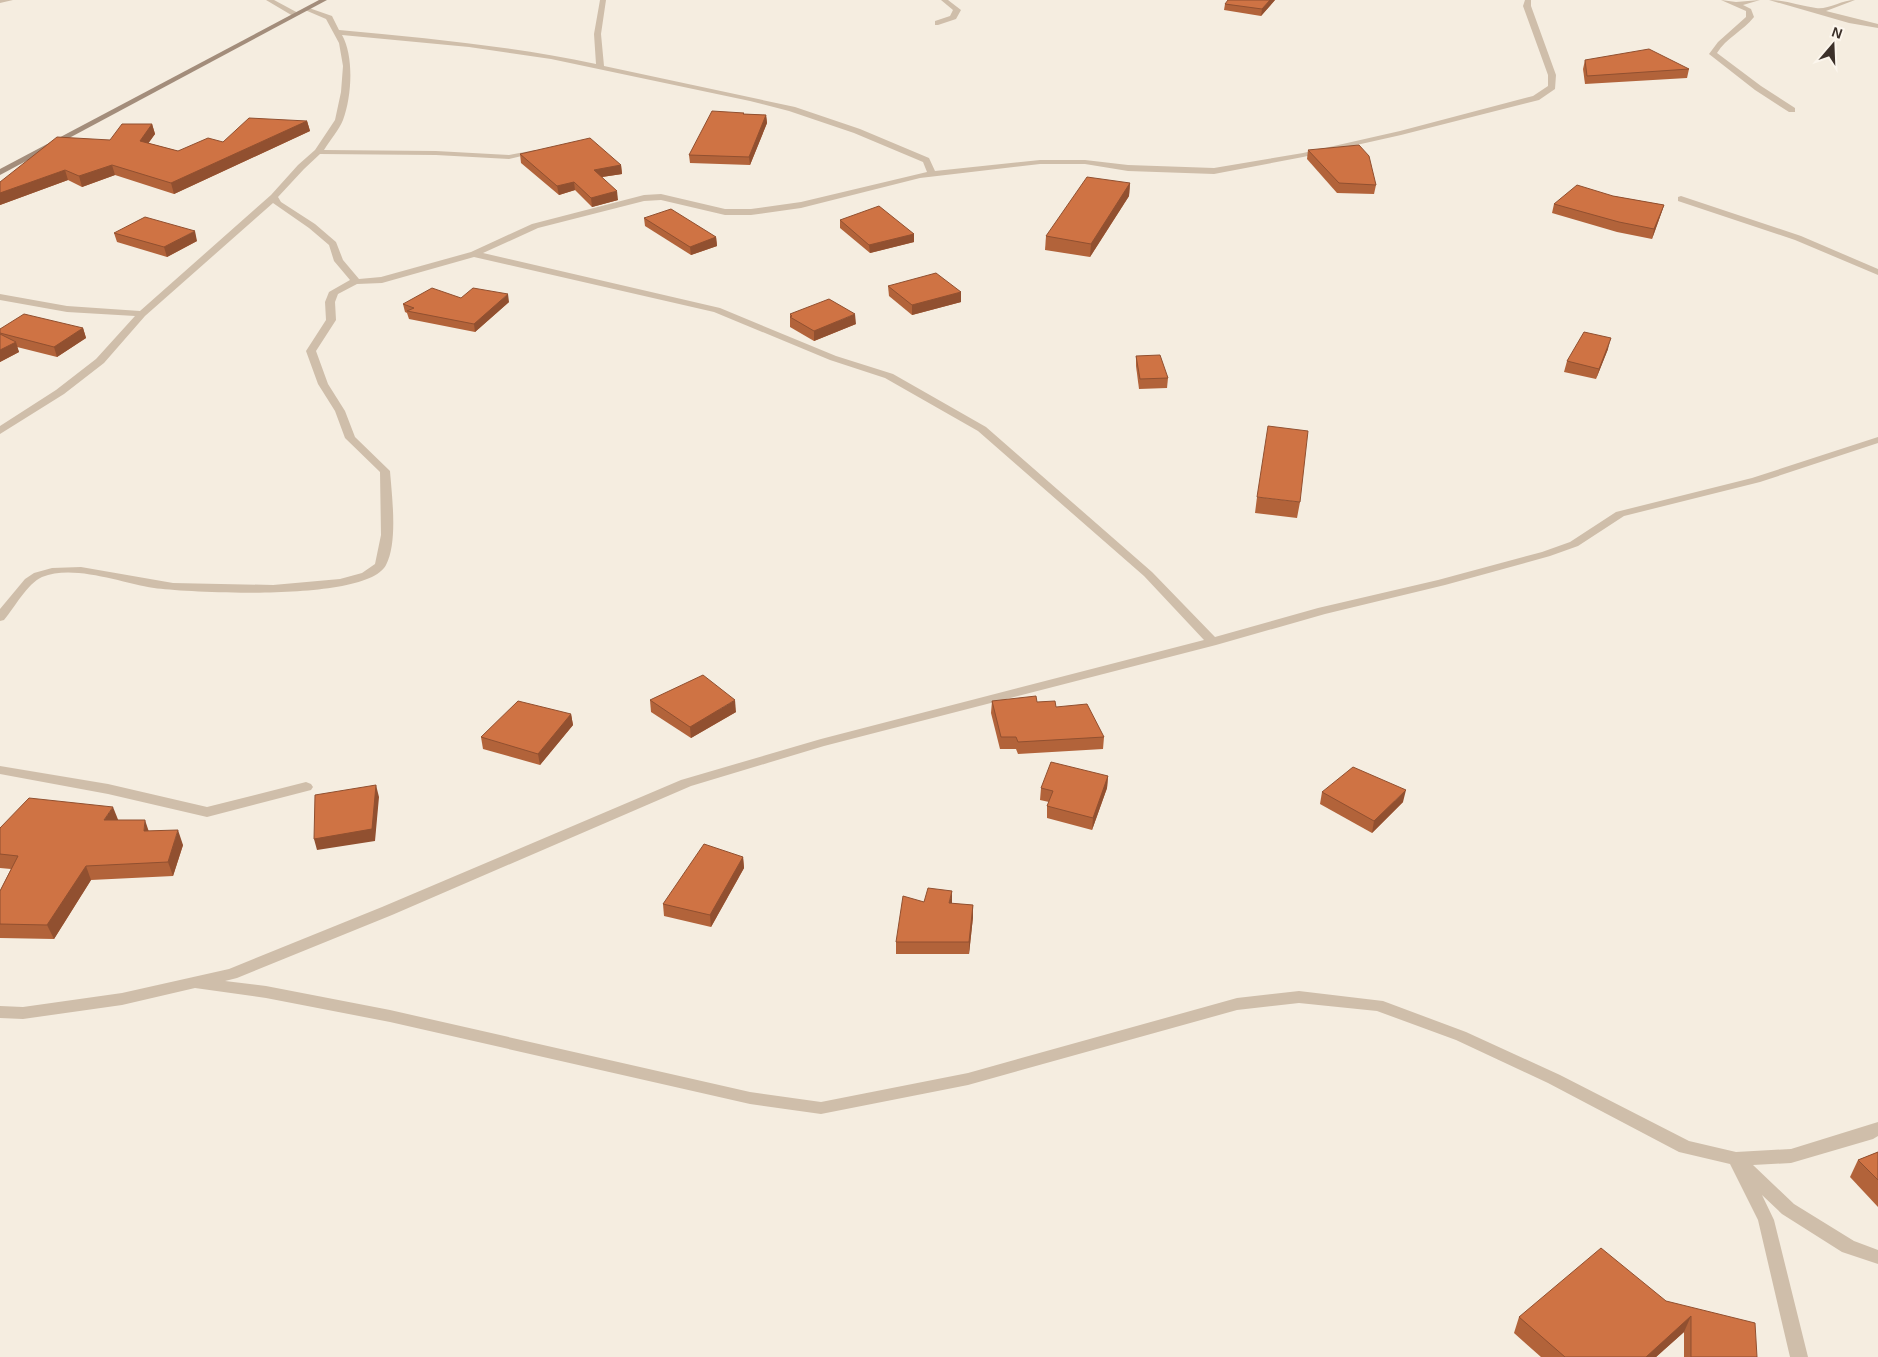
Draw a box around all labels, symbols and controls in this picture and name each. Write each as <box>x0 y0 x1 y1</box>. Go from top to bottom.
north arrow <box>1808 20 1858 70</box>
text: N <box>1830 23 1845 42</box>

